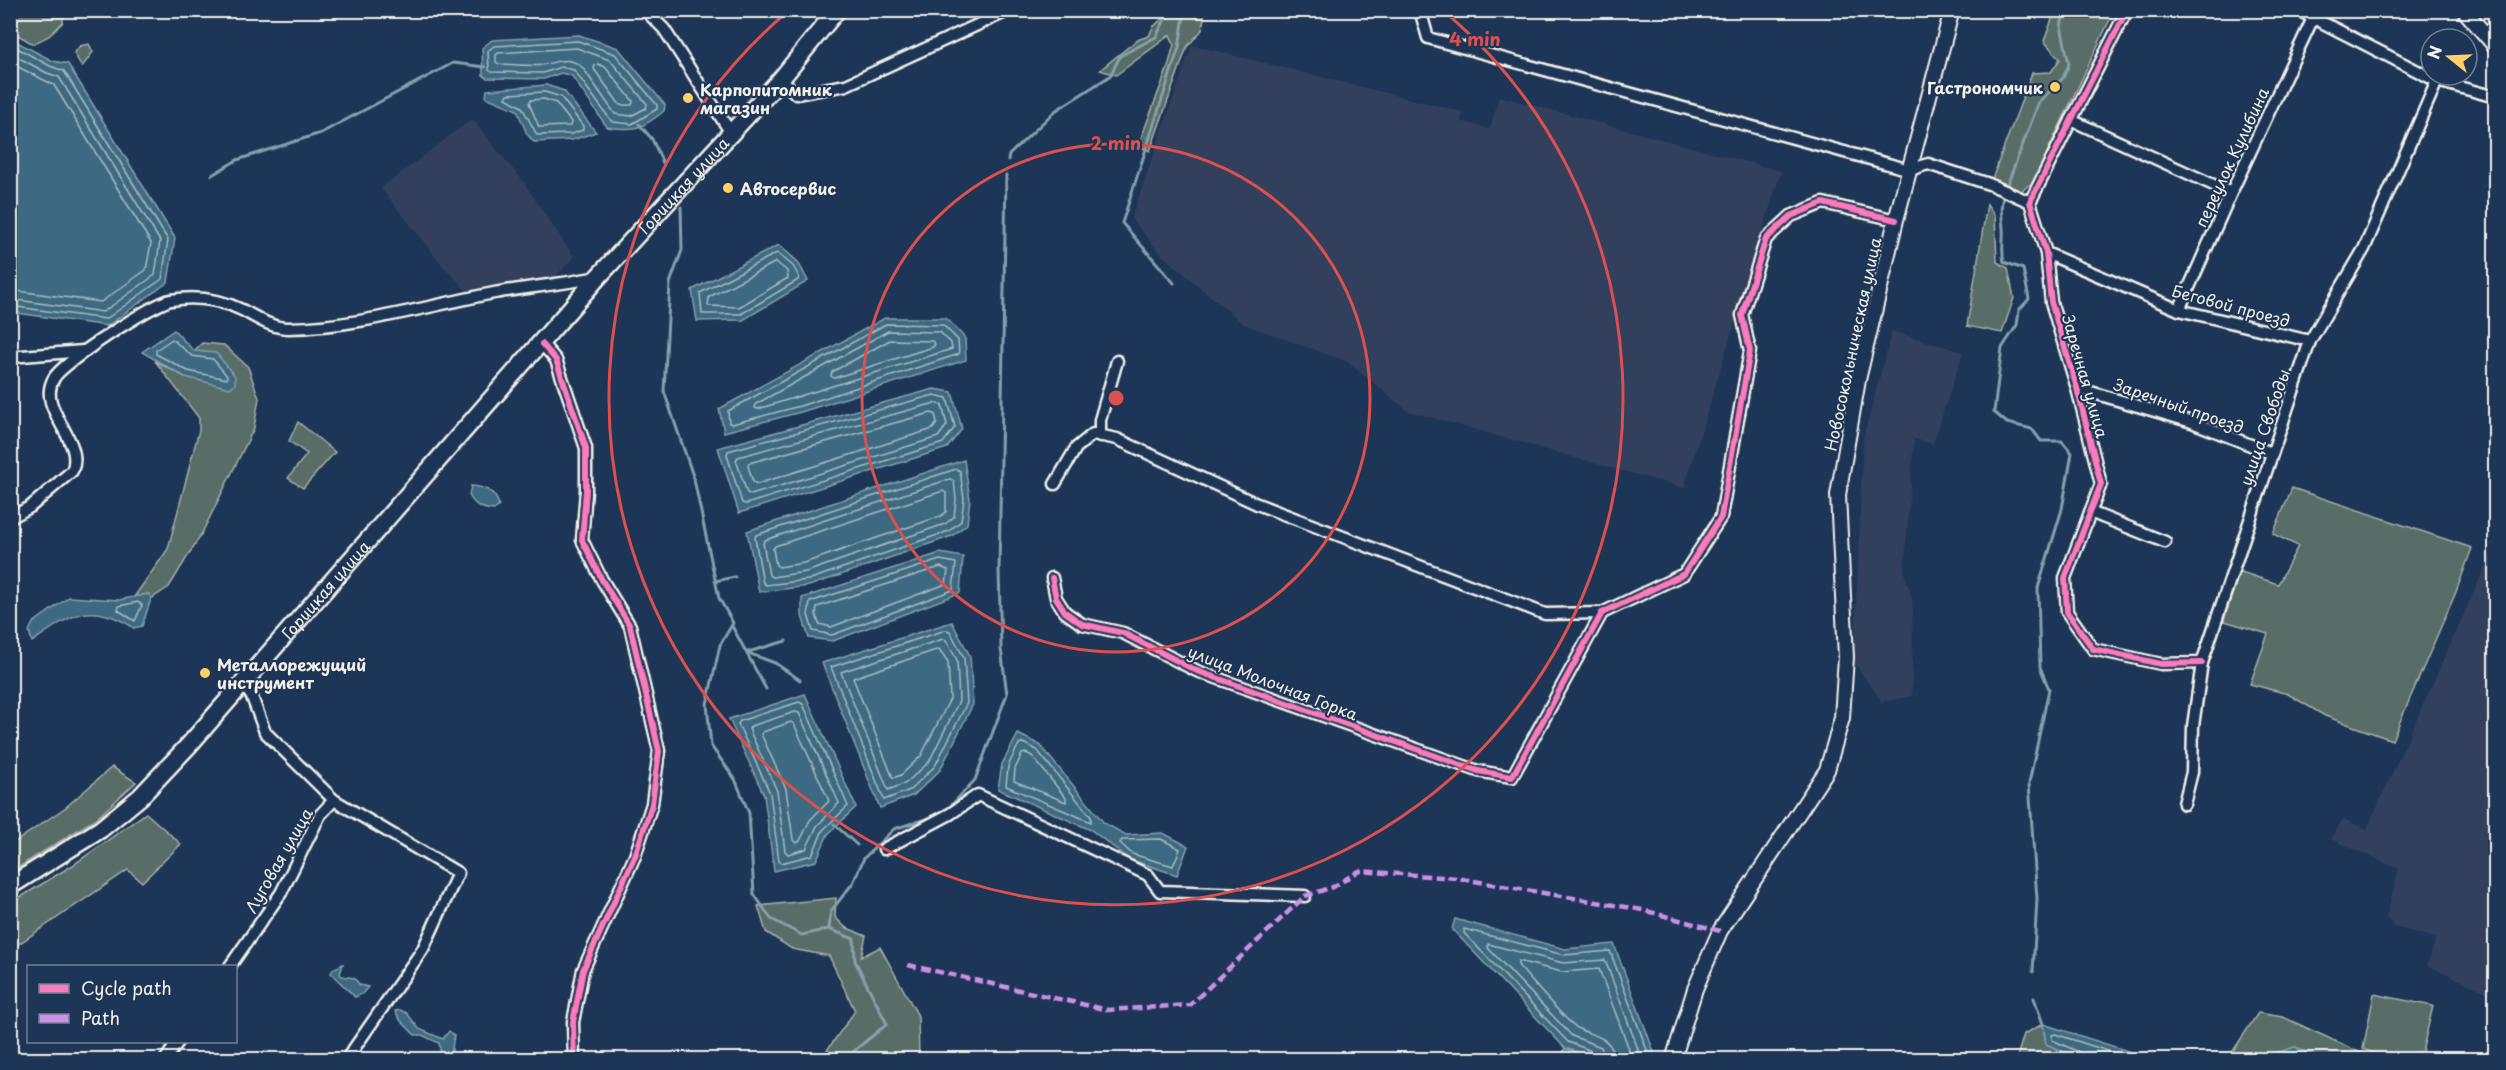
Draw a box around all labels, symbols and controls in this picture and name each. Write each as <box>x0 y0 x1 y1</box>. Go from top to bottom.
text: 4 min <box>1449 25 1501 52</box>
north arrow <box>2419 27 2479 87</box>
text: N <box>2420 42 2447 62</box>
place label: Гастрономчик <box>1927 75 2044 99</box>
place label: Карпопитомник магазин <box>700 77 833 119</box>
marker: Гастрономчик <box>2048 80 2062 94</box>
street label: переулок Кулибина <box>2188 83 2274 231</box>
marker: Карпопитомник магазин <box>681 91 695 105</box>
text: 2 min <box>1091 129 1141 156</box>
street label: Горицкая улица <box>632 131 734 239</box>
place label: Автосервис <box>740 176 836 200</box>
marker: Автосервис <box>721 181 735 195</box>
street label: Новосокольническая улица <box>1818 235 1886 453</box>
street label: Беговой проезд <box>2169 278 2293 332</box>
street label: Заречная улица <box>2057 311 2115 441</box>
street label: улица Свободы <box>2233 365 2295 489</box>
street label: Заречный проезд <box>2111 372 2247 438</box>
centre of rings <box>1106 388 1126 408</box>
street label: Горицкая улица <box>275 535 375 644</box>
street label: улица Молочная Горка <box>1185 639 1361 725</box>
place label: Металлорежущий инструмент <box>217 652 366 694</box>
marker: Металлорежущий инструмент <box>198 666 212 680</box>
street label: Луговая улица <box>238 803 318 917</box>
legend <box>27 965 237 1043</box>
text: Cycle path <box>81 974 172 1001</box>
text: Path <box>81 1004 120 1031</box>

